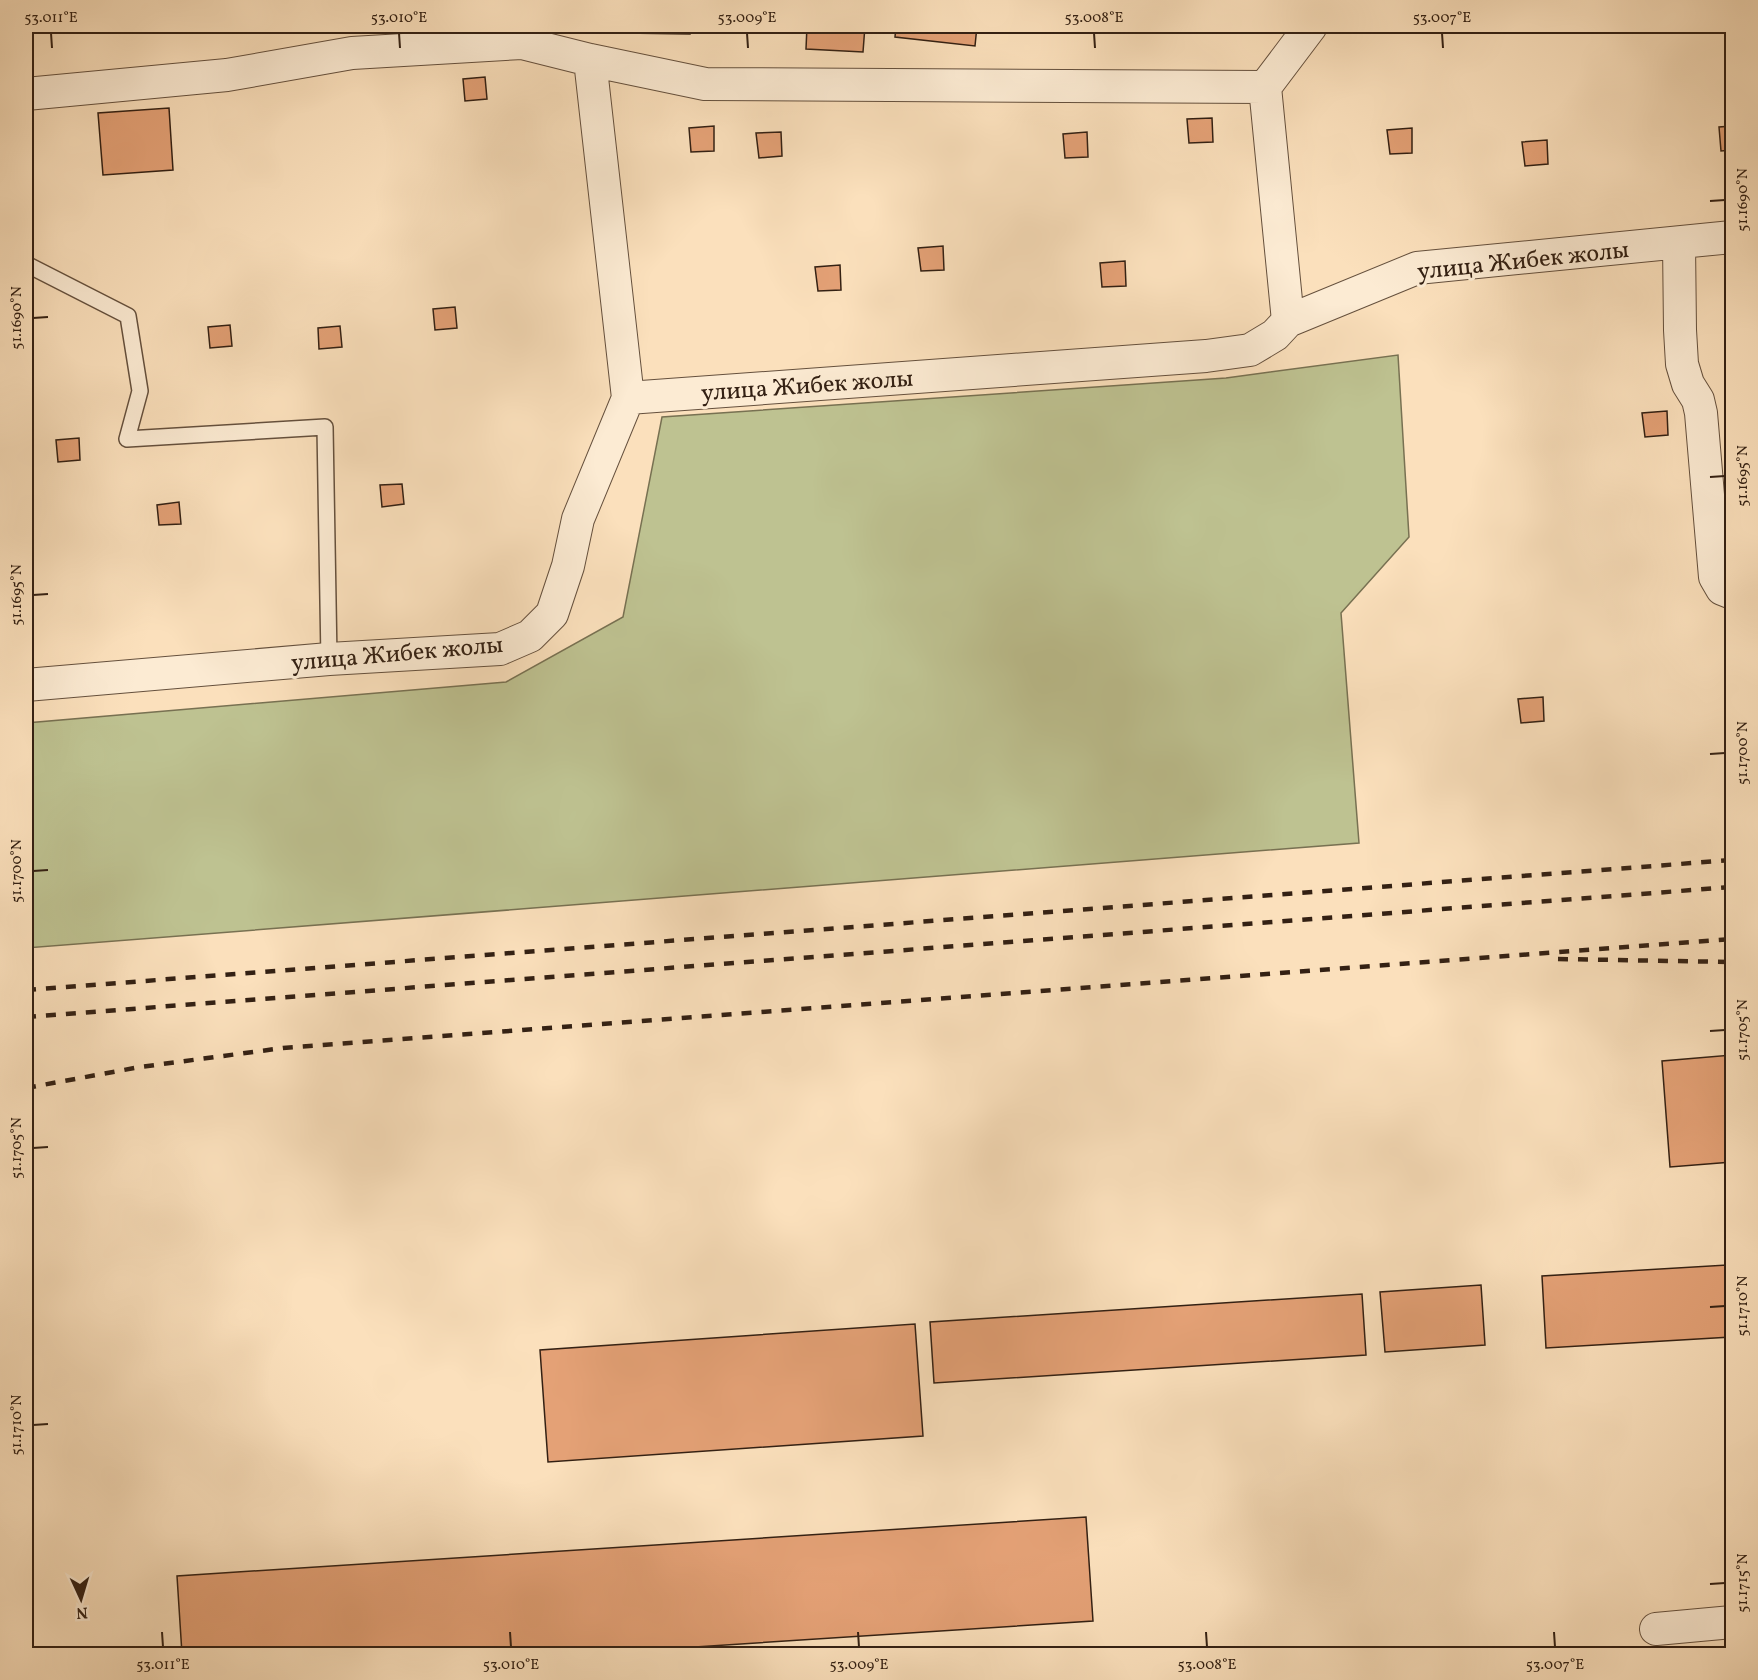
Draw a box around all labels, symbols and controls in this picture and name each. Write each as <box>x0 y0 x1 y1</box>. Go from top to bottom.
text: 53.011°E <box>24 8 78 29</box>
text: 53.010°E <box>371 8 427 29</box>
text: 53.009°E <box>717 8 777 29</box>
text: 53.008°E <box>1064 8 1124 29</box>
text: 53.007°E <box>1413 8 1471 29</box>
text: 51.1690°N <box>1733 168 1754 232</box>
street label: улица Жибек жолы <box>1416 234 1631 290</box>
text: 51.1690°N <box>7 286 28 350</box>
street label: улица Жибек жолы <box>700 363 914 411</box>
text: 51.1695°N <box>1733 445 1754 507</box>
text: 51.1695°N <box>7 564 28 626</box>
street label: улица Жибек жолы <box>290 629 505 681</box>
text: 51.1700°N <box>1733 721 1754 785</box>
text: 51.1700°N <box>7 839 28 903</box>
text: 51.1705°N <box>1733 999 1754 1061</box>
text: 51.1705°N <box>7 1117 28 1179</box>
text: 51.1710°N <box>1733 1276 1754 1336</box>
text: 51.1710°N <box>7 1395 28 1455</box>
text: 51.1715°N <box>1733 1553 1754 1613</box>
north arrow <box>51 1569 111 1629</box>
text: N <box>75 1601 88 1623</box>
text: 53.011°E <box>136 1655 190 1676</box>
text: 53.010°E <box>483 1655 539 1676</box>
text: 53.009°E <box>829 1655 889 1676</box>
text: 53.008°E <box>1177 1655 1237 1676</box>
text: 53.007°E <box>1526 1655 1584 1676</box>

